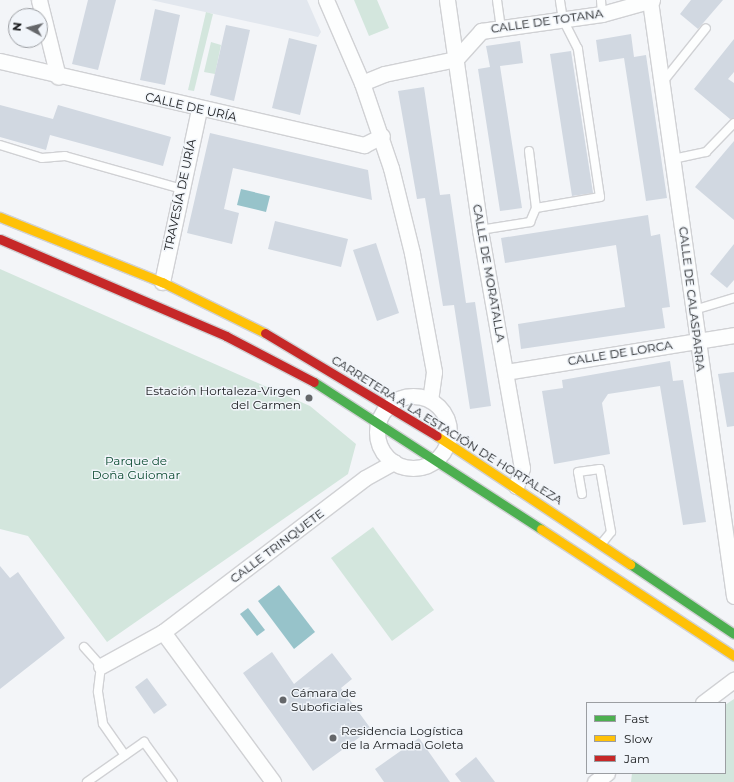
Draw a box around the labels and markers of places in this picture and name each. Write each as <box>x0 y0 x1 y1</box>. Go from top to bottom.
place label: Estación Hortaleza-Virgen del Carmen <box>145 384 301 412</box>
marker: Estación Hortaleza-Virgen del Carmen <box>304 393 314 403</box>
place label: Cámara de Suboficiales <box>291 686 363 714</box>
marker: Cámara de Suboficiales <box>278 695 288 705</box>
place label: Residencia Logística de la Armada Goleta <box>341 724 463 752</box>
marker: Residencia Logística de la Armada Goleta <box>328 733 338 743</box>

